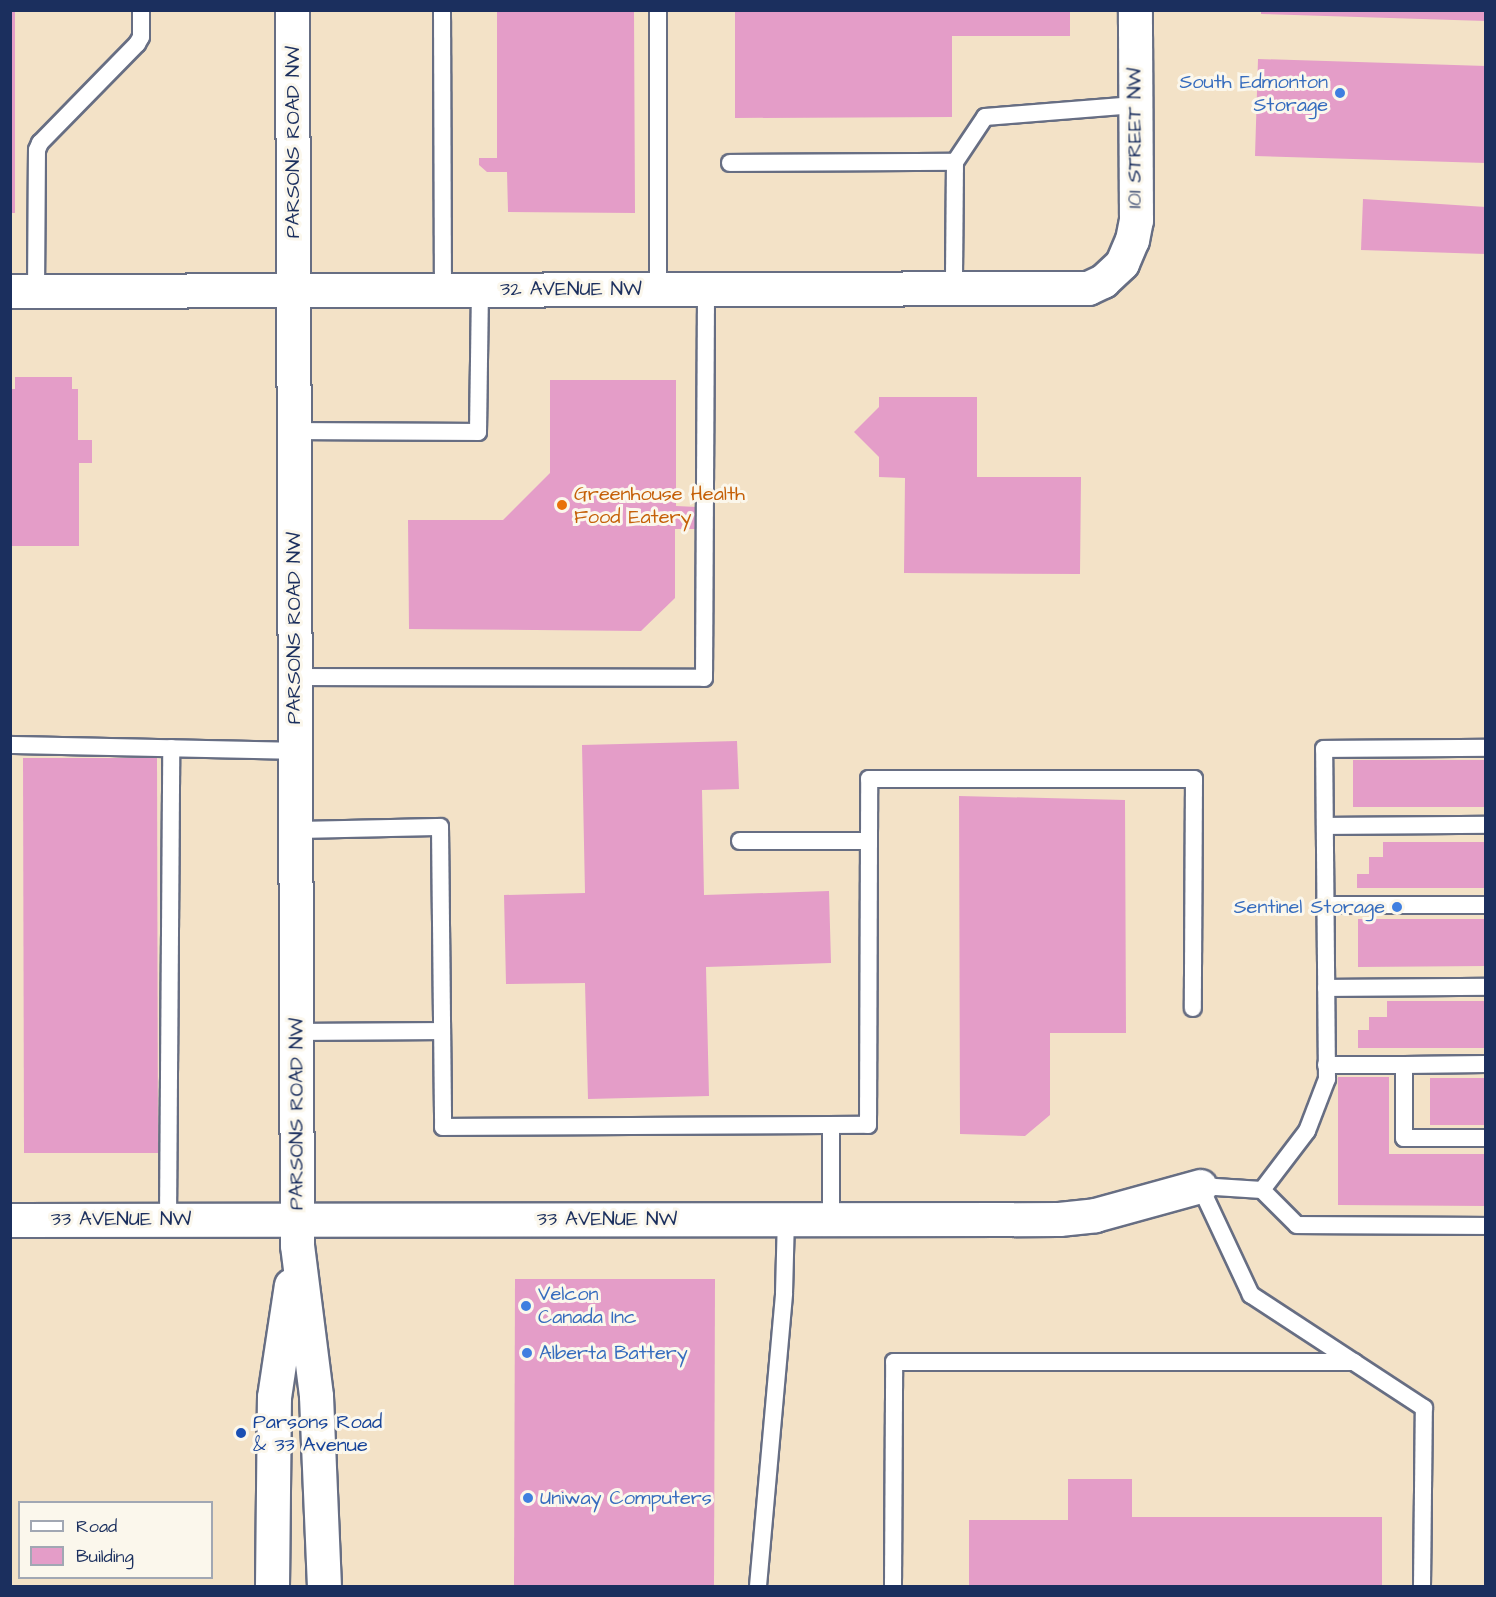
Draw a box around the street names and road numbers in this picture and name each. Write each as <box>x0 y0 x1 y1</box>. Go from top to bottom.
street label: PARSONS ROAD NW <box>281 46 305 238</box>
street label: 101 STREET NW <box>1123 68 1147 208</box>
street label: 32 AVENUE NW <box>500 277 642 301</box>
street label: PARSONS ROAD NW <box>282 532 306 724</box>
street label: PARSONS ROAD NW <box>285 1018 309 1210</box>
street label: 33 AVENUE NW <box>51 1207 191 1231</box>
street label: 33 AVENUE NW <box>537 1207 677 1231</box>

